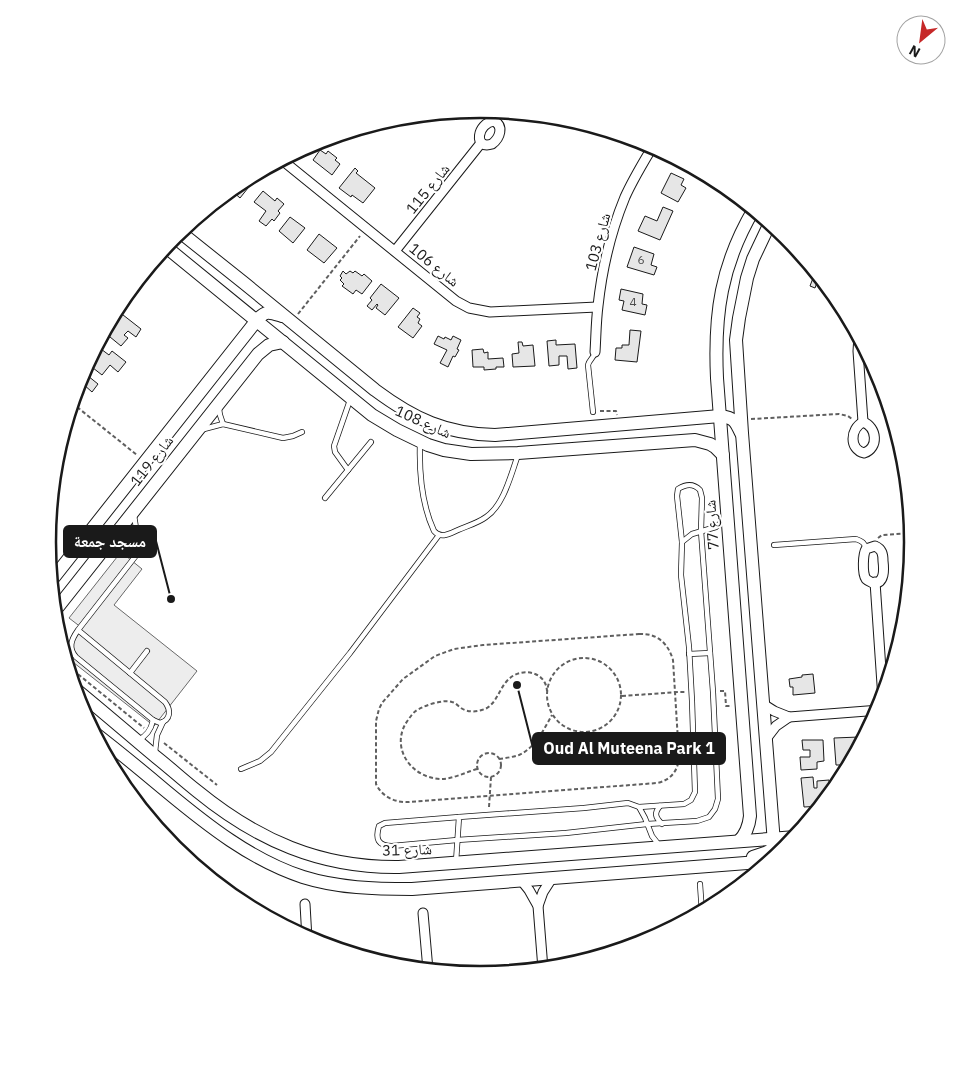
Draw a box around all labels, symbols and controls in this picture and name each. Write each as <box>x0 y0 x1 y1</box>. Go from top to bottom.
north arrow <box>896 15 946 65</box>
text: N <box>906 41 923 62</box>
street label: شارع 115 <box>402 160 454 218</box>
street label: شارع 103 <box>581 211 615 273</box>
street label: شارع 106 <box>405 239 463 291</box>
house number: 6 <box>637 252 645 267</box>
house number: 4 <box>629 294 637 309</box>
street label: شارع 108 <box>392 401 454 443</box>
street label: شارع 119 <box>126 431 178 490</box>
street label: شارع 77 <box>700 499 724 551</box>
callout: مسجد جمعة <box>64 526 156 557</box>
text: مسجد جمعة <box>74 531 146 551</box>
callout: Oud Al Muteena Park 1 <box>533 733 725 764</box>
text: Oud Al Muteena Park 1 <box>543 738 715 758</box>
street label: شارع 31 <box>382 839 432 861</box>

